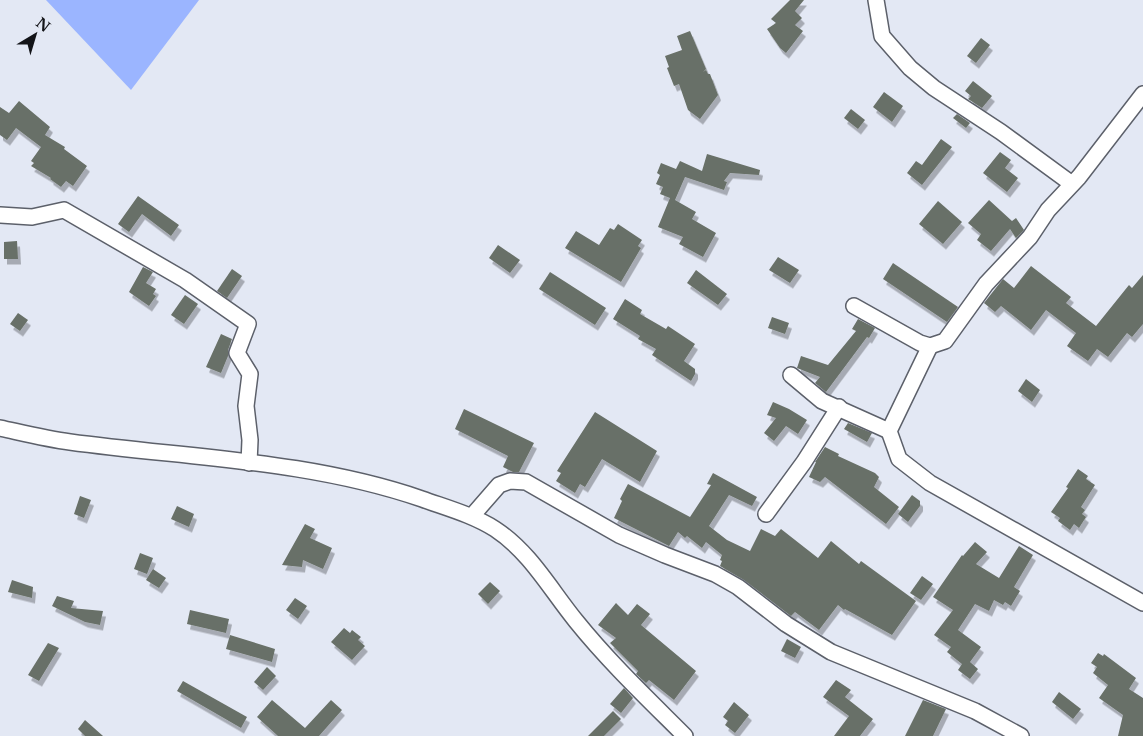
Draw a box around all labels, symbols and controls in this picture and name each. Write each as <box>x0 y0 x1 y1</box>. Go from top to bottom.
north arrow <box>10 10 60 60</box>
text: N <box>32 14 54 36</box>

